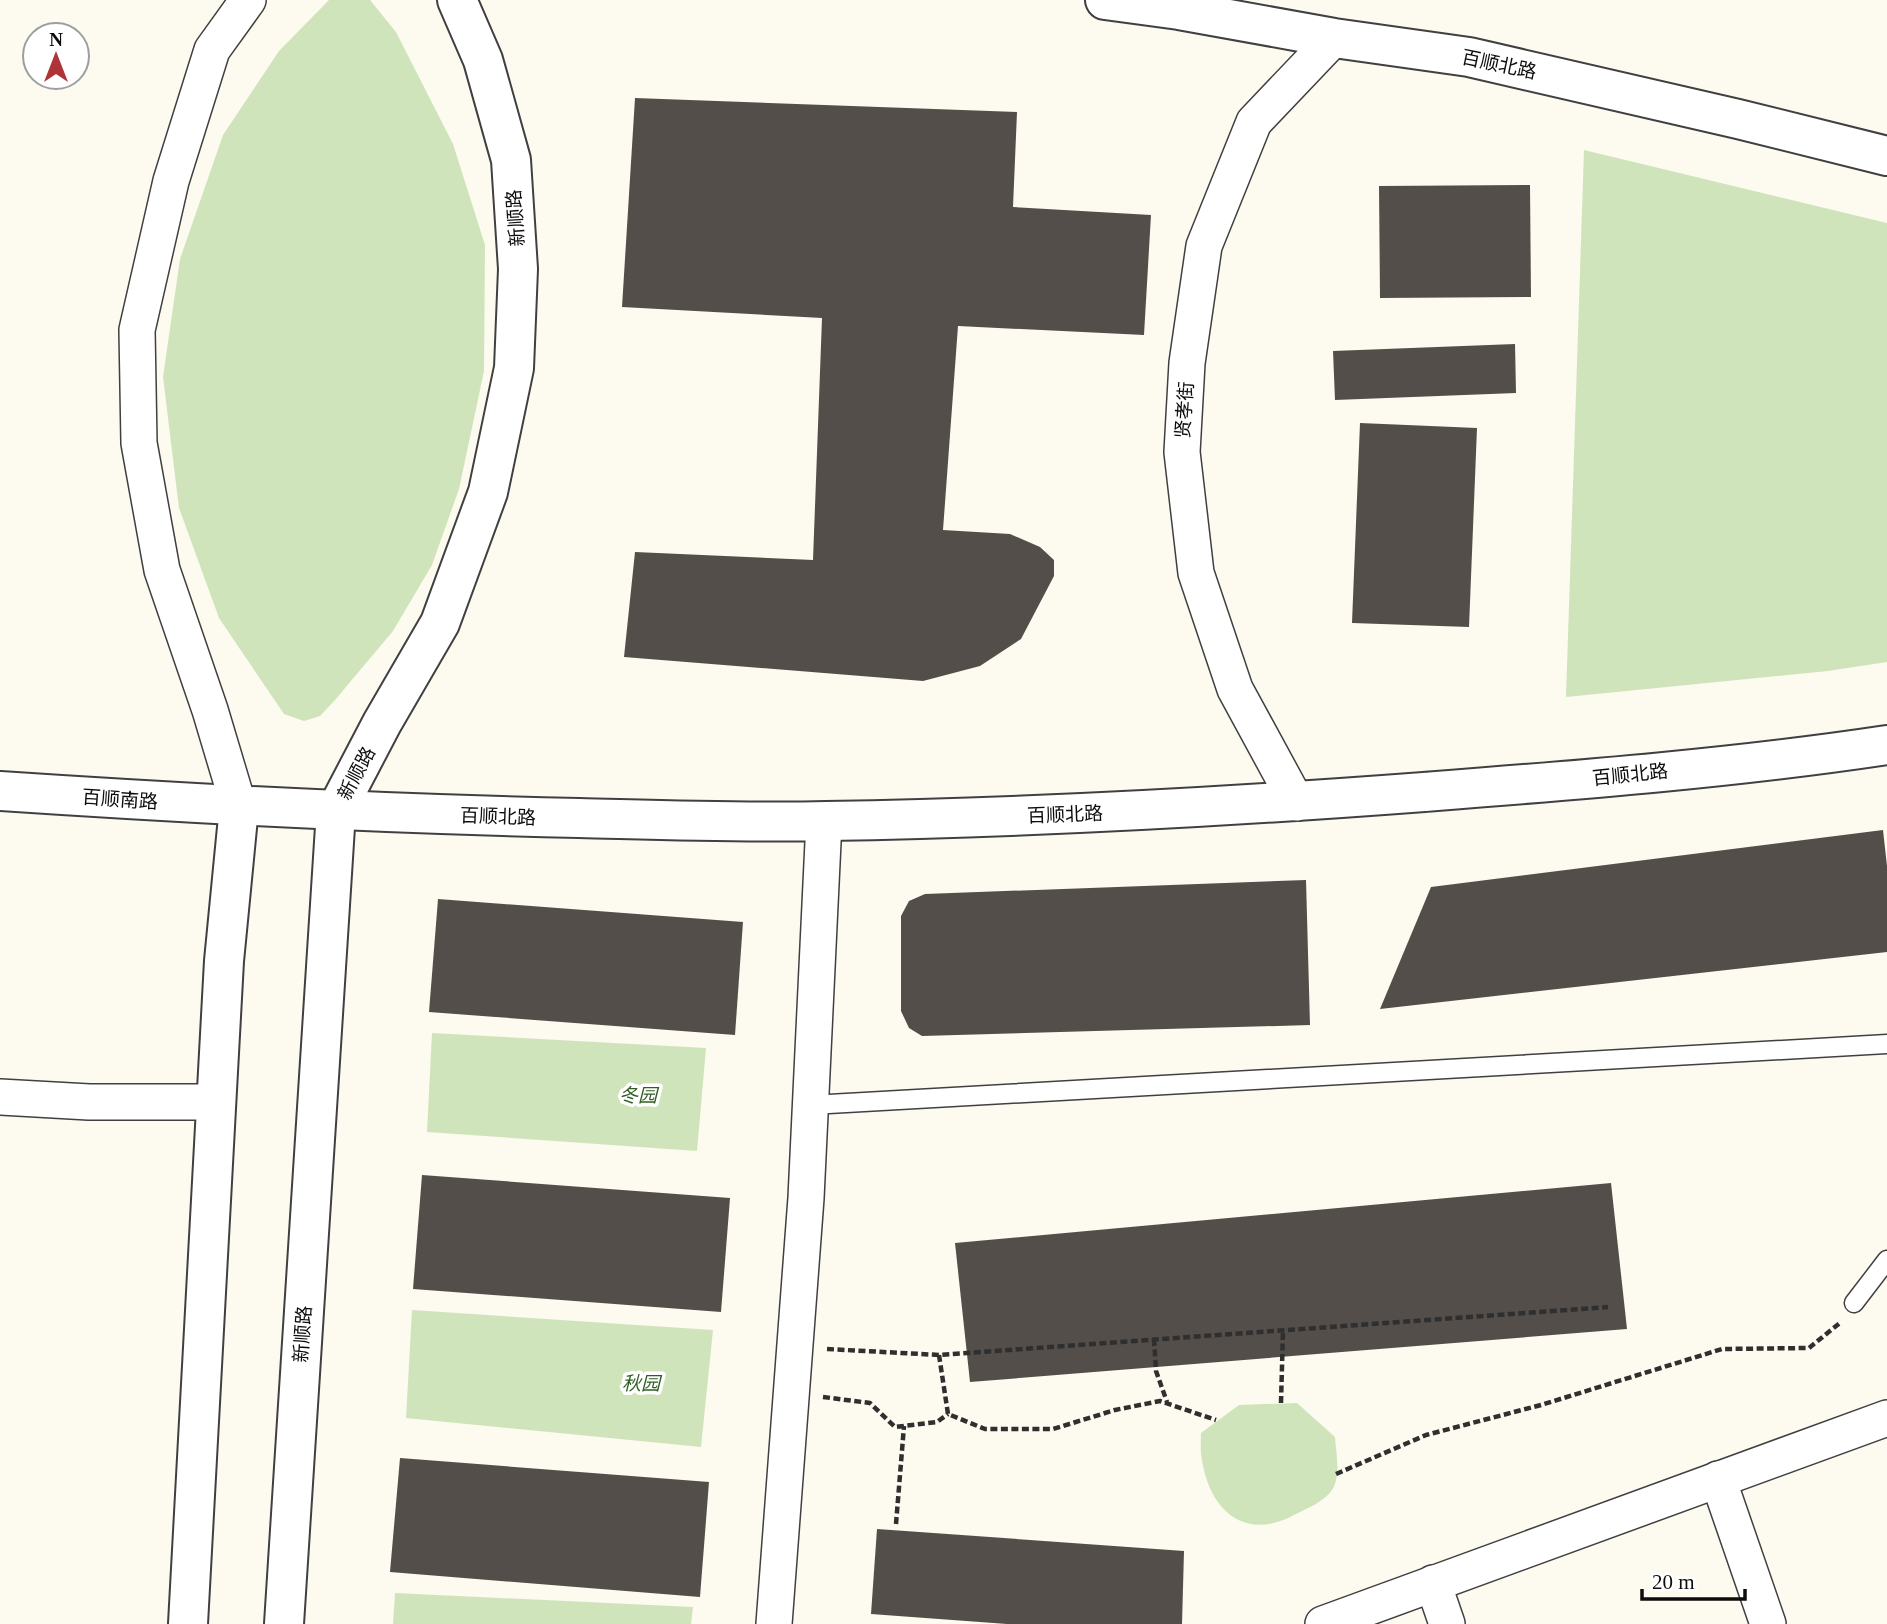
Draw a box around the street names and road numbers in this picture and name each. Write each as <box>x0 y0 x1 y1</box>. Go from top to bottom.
street label: 百顺北路 <box>1460 46 1538 83</box>
street label: 新顺路 <box>503 189 528 247</box>
street label: 贤孝街 <box>1172 381 1197 439</box>
street label: 新顺路 <box>334 743 379 803</box>
street label: 百顺北路 <box>1591 760 1669 789</box>
street label: 百顺南路 <box>81 786 159 813</box>
street label: 百顺北路 <box>1027 803 1103 826</box>
street label: 百顺北路 <box>460 805 536 828</box>
street label: 新顺路 <box>290 1305 315 1363</box>

